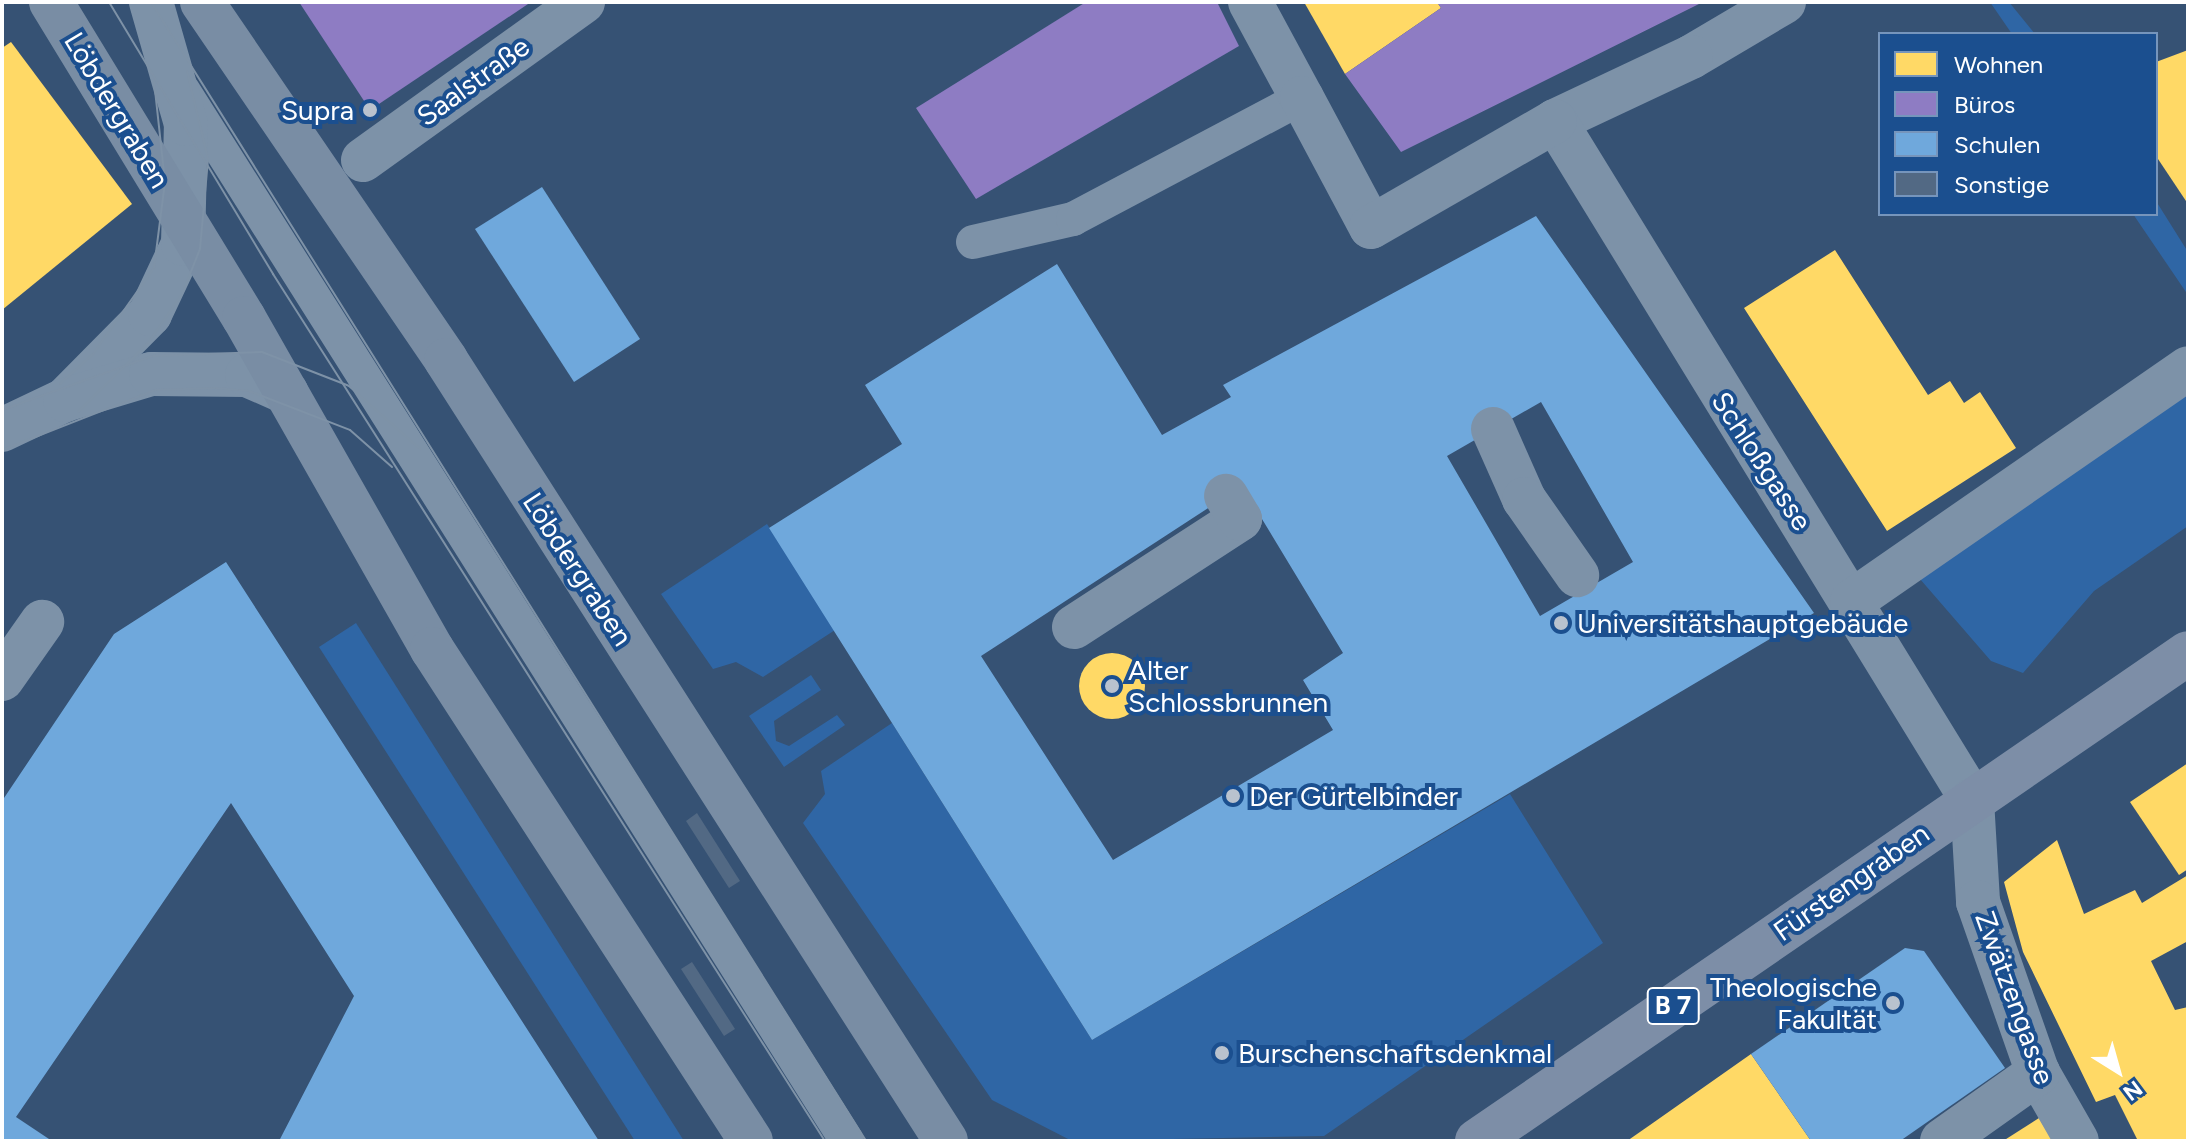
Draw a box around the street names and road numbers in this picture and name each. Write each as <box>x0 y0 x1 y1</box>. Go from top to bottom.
street label: Löbdergraben <box>57 26 177 194</box>
street label: Saalstraße <box>410 29 536 133</box>
street label: Schloßgasse <box>1705 385 1819 537</box>
street label: Löbdergraben <box>516 486 640 652</box>
street label: Fürstengraben <box>1767 816 1935 948</box>
street label: Zwätzengasse <box>1968 907 2062 1089</box>
road number: B 7 <box>1645 984 1701 1028</box>

